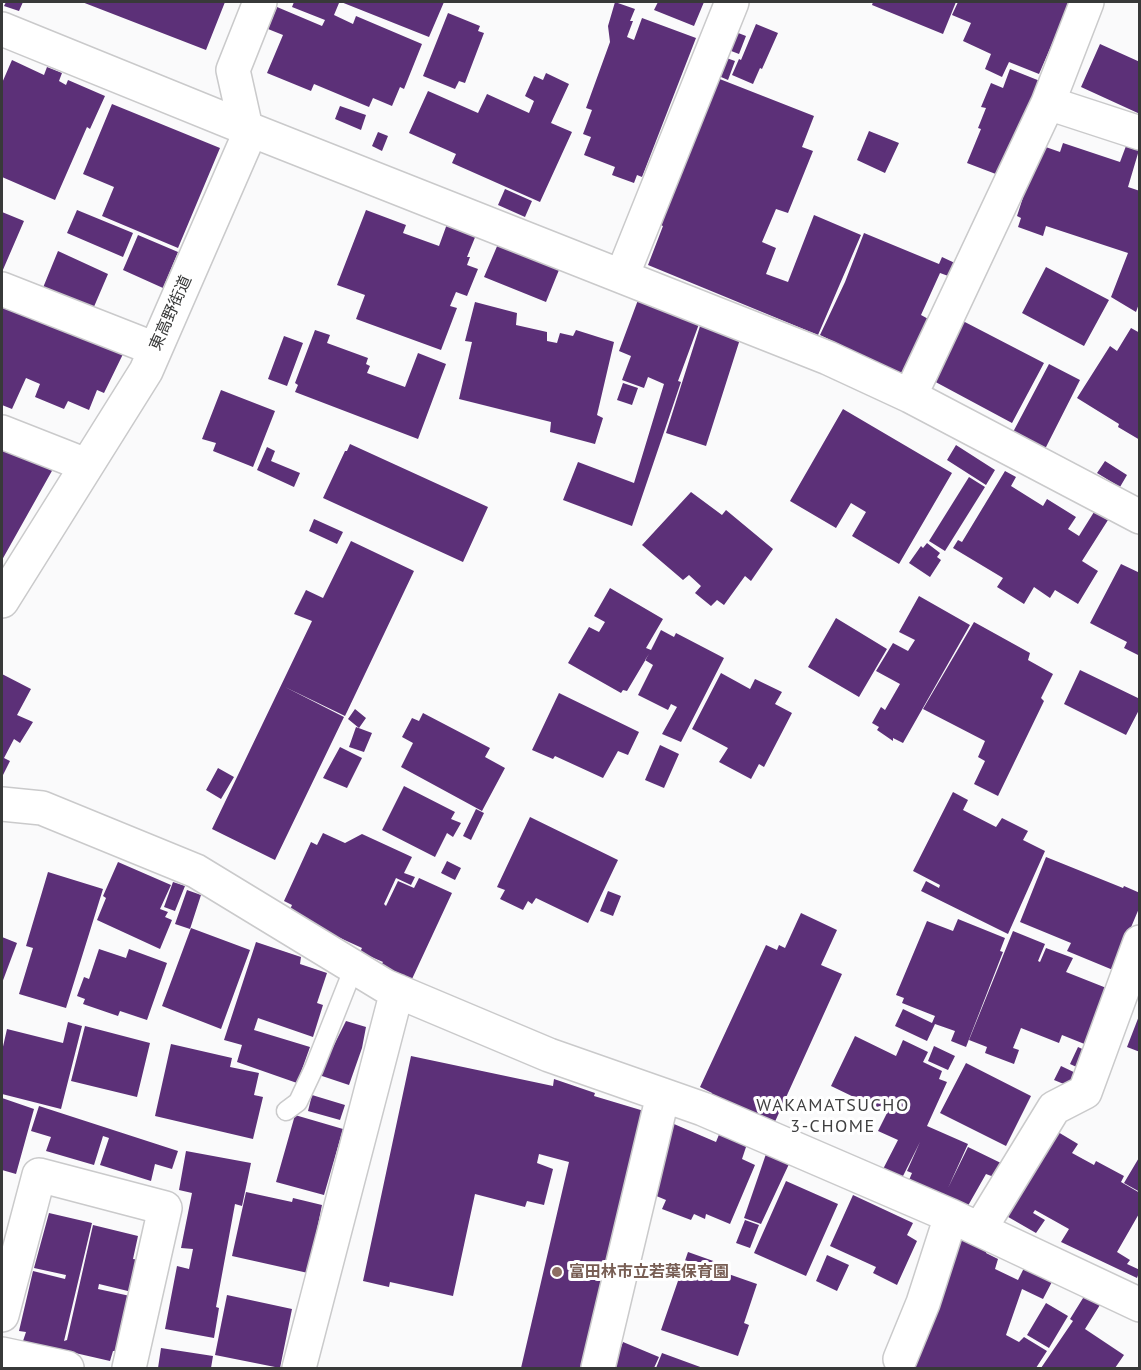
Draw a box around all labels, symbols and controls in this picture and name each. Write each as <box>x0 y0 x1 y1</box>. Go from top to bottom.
street label: 東高野街道 <box>146 273 196 353</box>
district label: WAKAMATSUCHO 3-CHOME <box>756 1095 910 1138</box>
place label: 富田林市立若葉保育園 <box>569 1262 729 1282</box>
marker: 富田林市立若葉保育園 <box>550 1265 564 1279</box>

